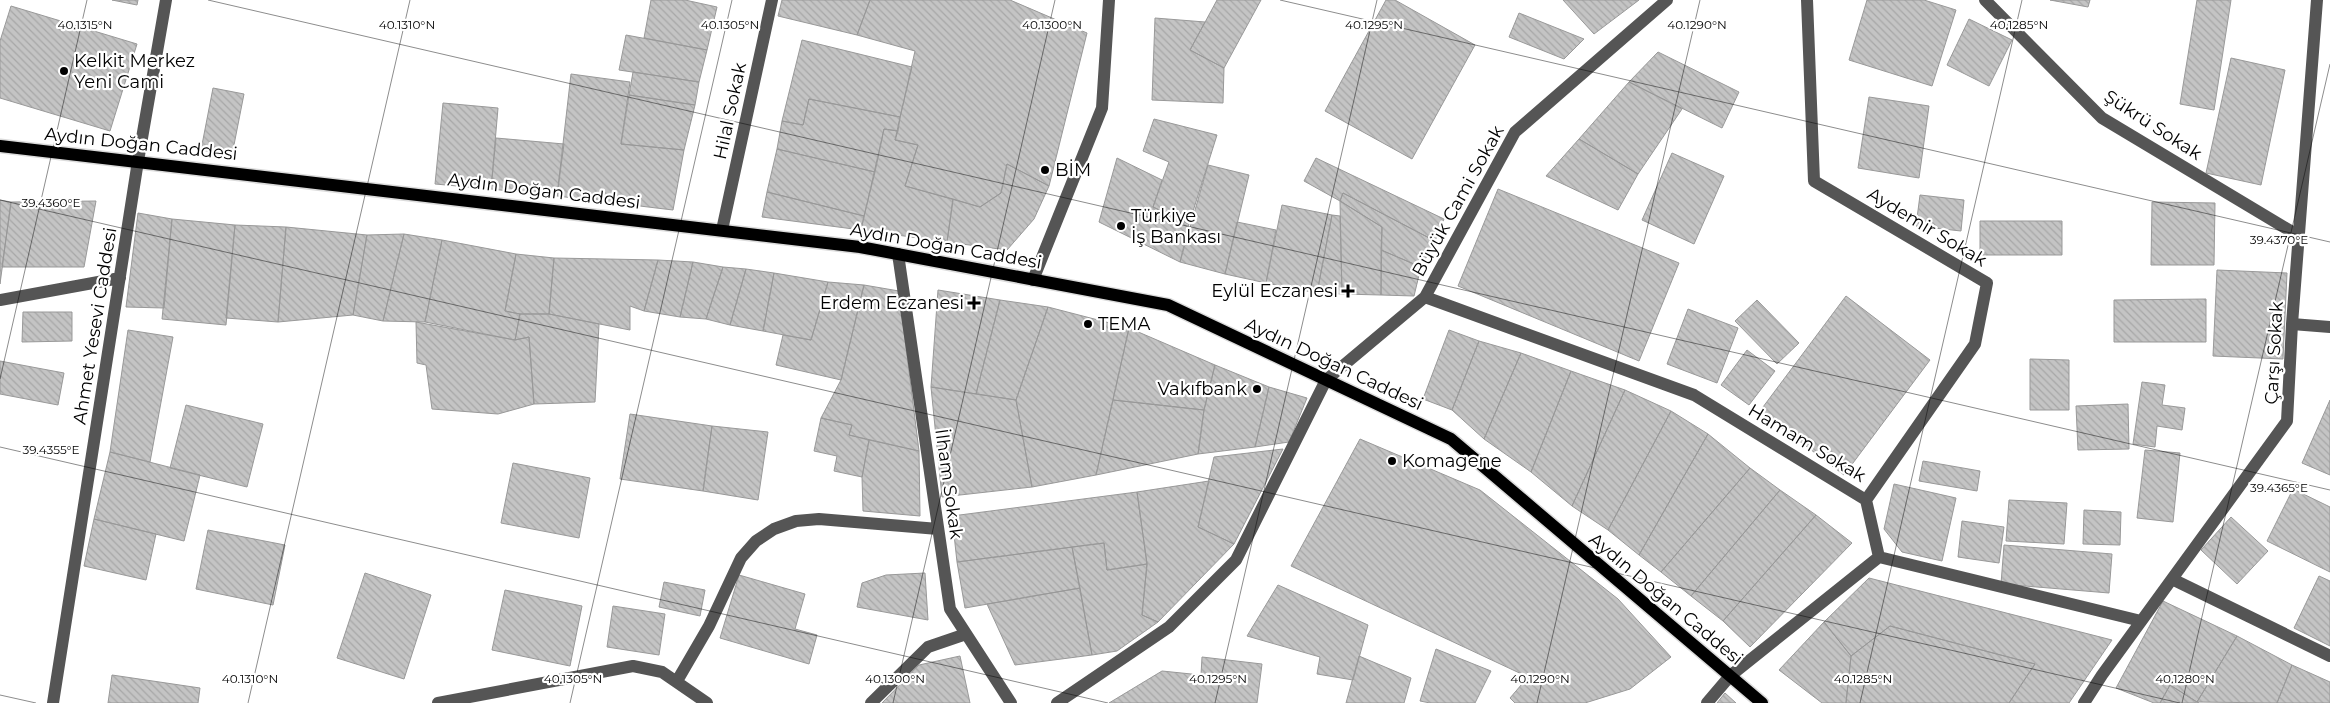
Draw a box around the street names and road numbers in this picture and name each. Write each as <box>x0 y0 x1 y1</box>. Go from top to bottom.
street label: Hilal Sokak <box>709 60 751 162</box>
street label: Şükrü Sokak <box>2100 85 2206 165</box>
street label: Büyük Cami Sokak <box>1407 121 1509 280</box>
street label: Aydın Doğan Caddesi <box>43 123 239 165</box>
street label: Aydın Doğan Caddesi <box>446 168 642 214</box>
street label: Aydemir Sokak <box>1863 183 1991 271</box>
street label: Aydın Doğan Caddesi <box>849 218 1043 274</box>
street label: Ahmet Yesevi Caddesi <box>69 226 121 426</box>
street label: Çarşı Sokak <box>2260 301 2288 405</box>
street label: Aydın Doğan Caddesi <box>1241 313 1427 415</box>
street label: Hamam Sokak <box>1744 399 1870 487</box>
street label: İlham Sokak <box>930 427 968 541</box>
street label: Aydın Doğan Caddesi <box>1585 528 1747 670</box>

